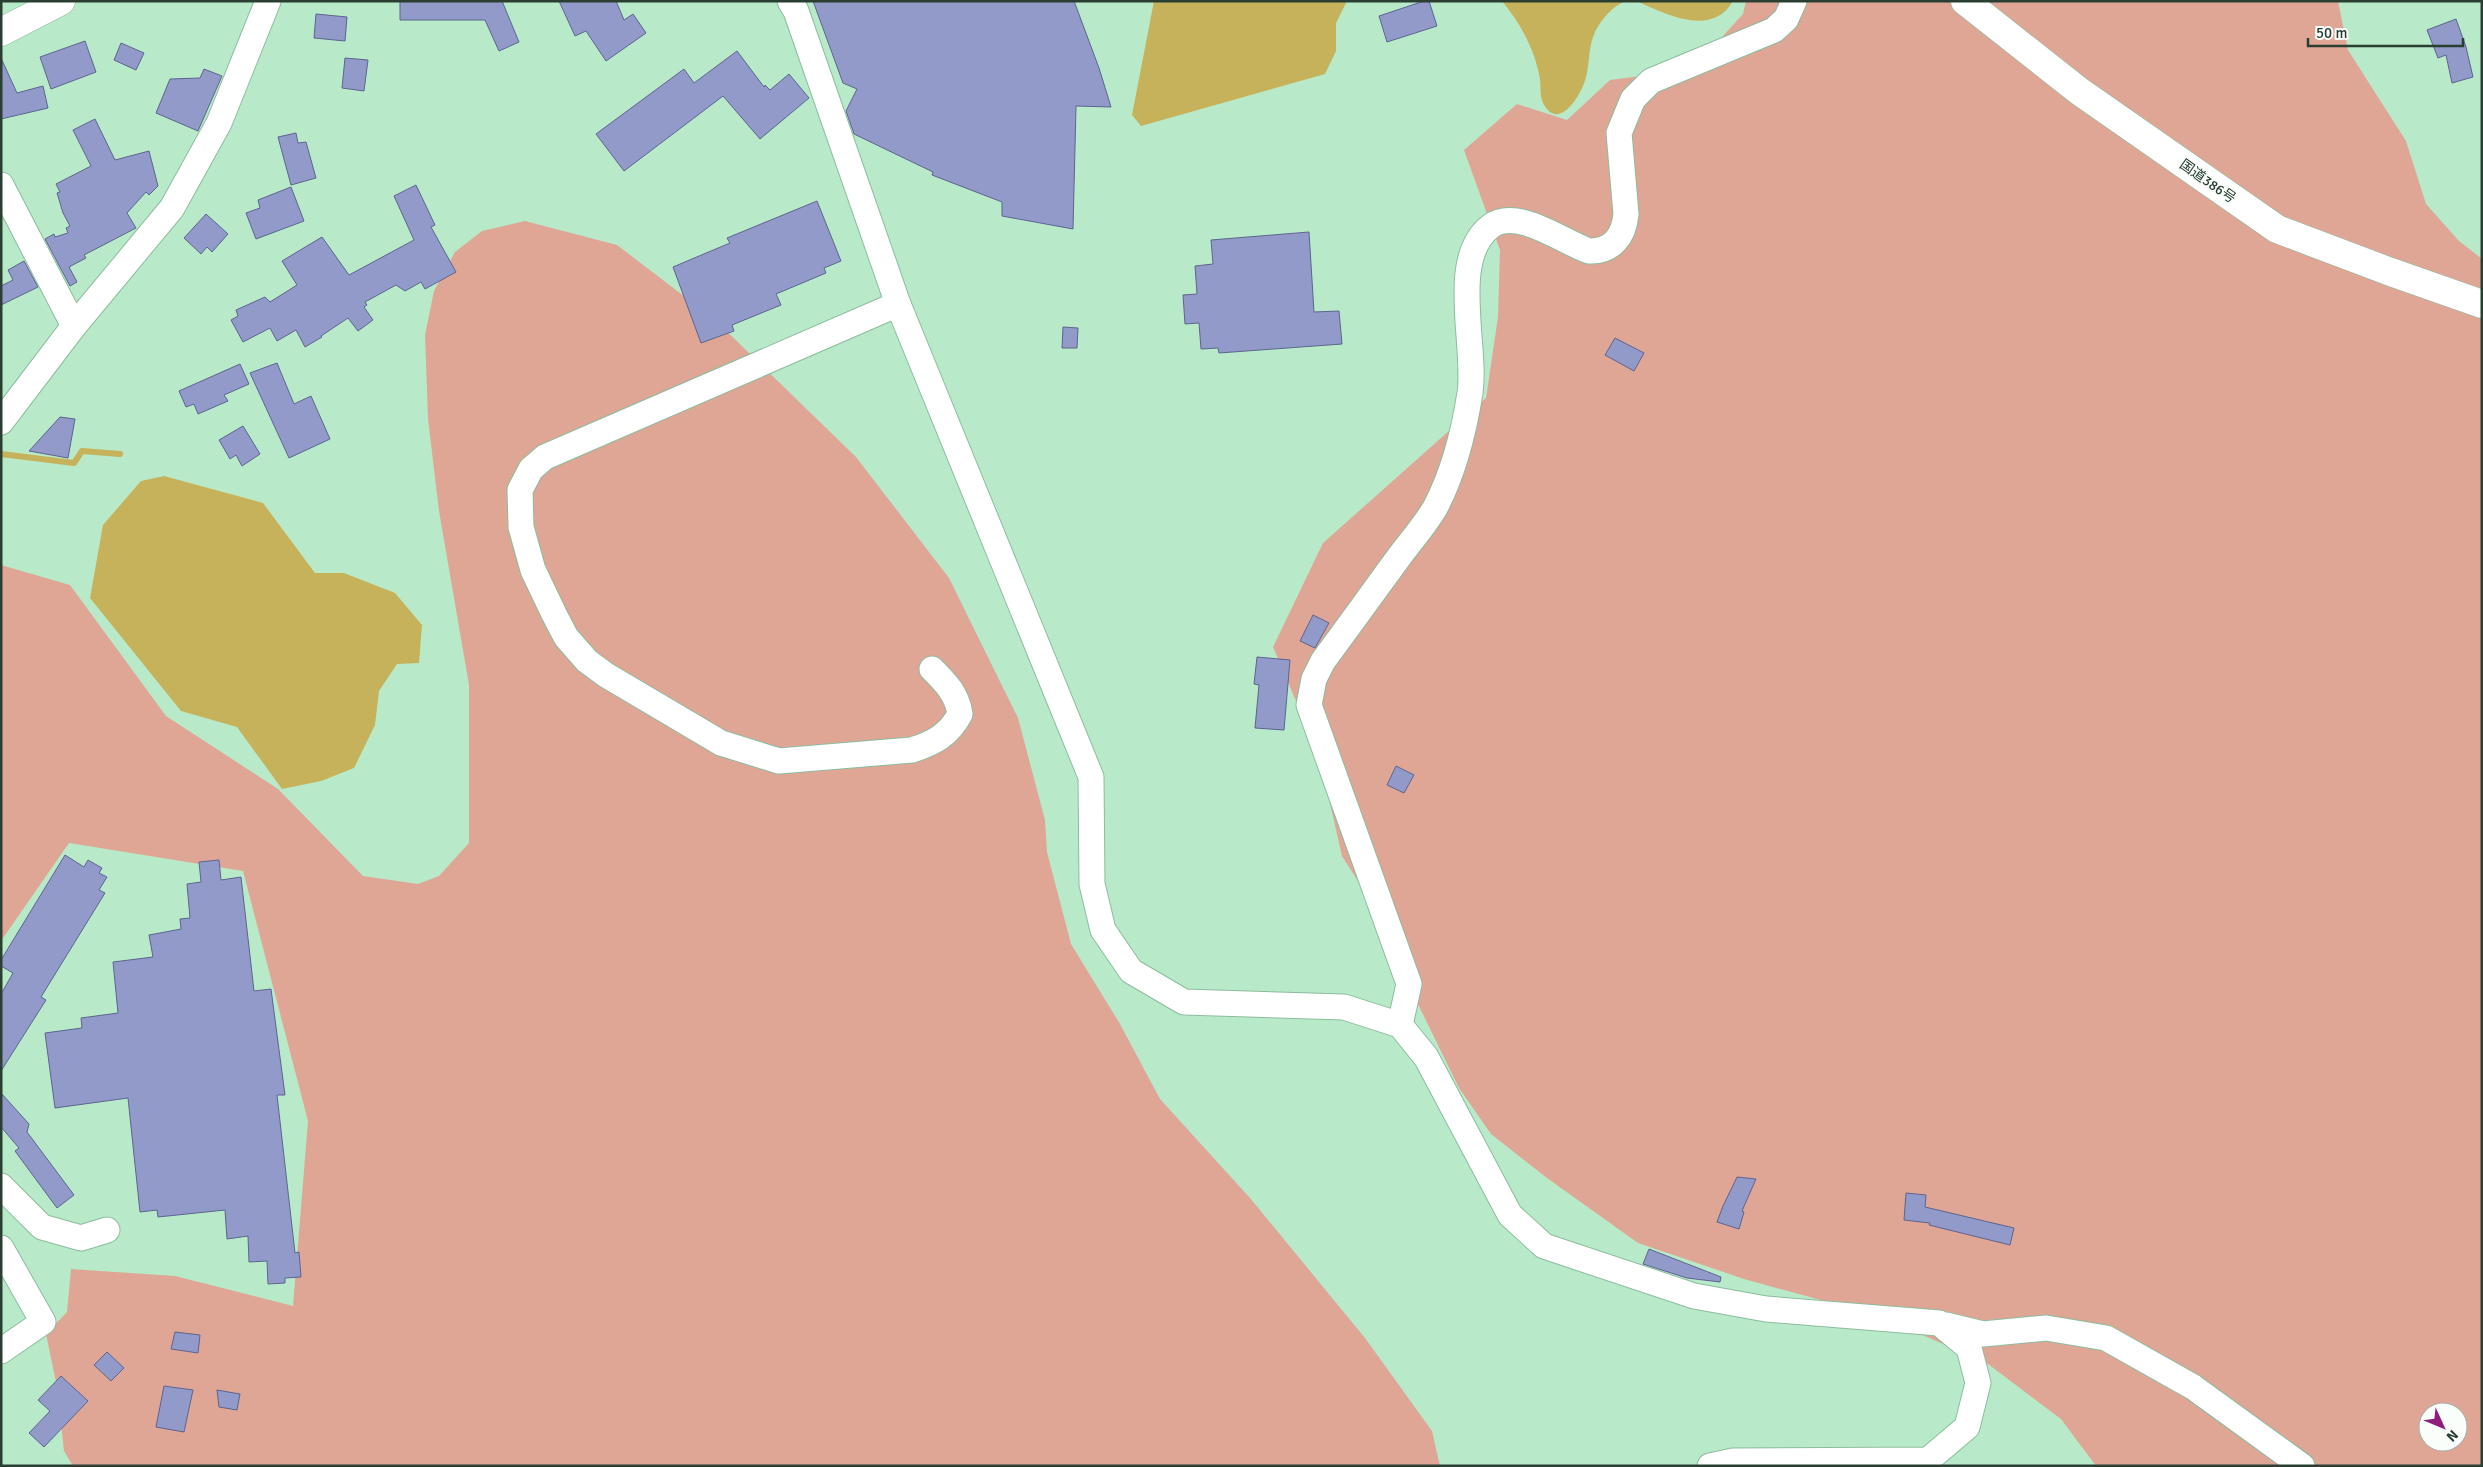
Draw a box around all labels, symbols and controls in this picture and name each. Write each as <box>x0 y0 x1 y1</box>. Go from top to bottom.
scale bar <box>2308 15 2463 47</box>
text: 50 m <box>2316 24 2347 42</box>
street label: 国道386号 <box>2176 156 2239 207</box>
north arrow <box>2418 1402 2468 1452</box>
text: N <box>2442 1426 2461 1445</box>

